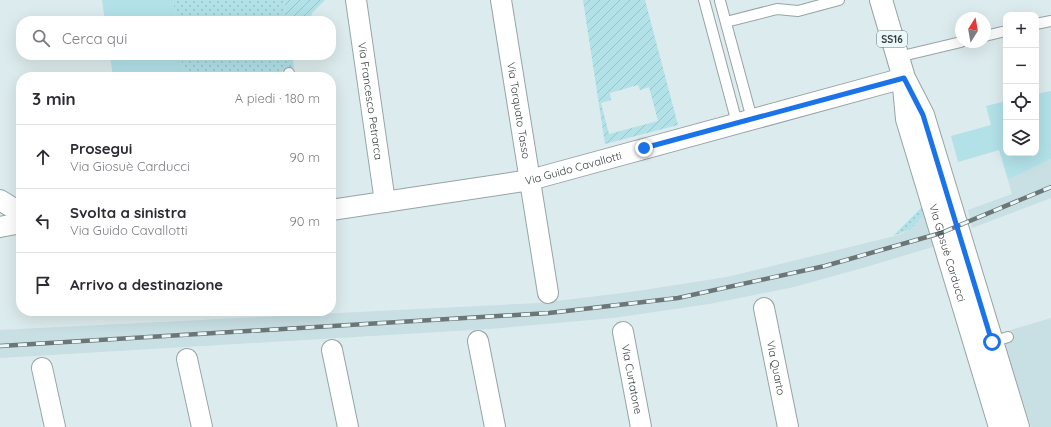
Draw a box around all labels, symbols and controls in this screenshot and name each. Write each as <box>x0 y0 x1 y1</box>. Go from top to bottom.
north arrow <box>955 12 991 48</box>
map controls <box>1003 12 1039 156</box>
button: + <box>1003 12 1039 48</box>
search box <box>16 16 336 60</box>
icon: search <box>30 27 52 49</box>
text: Cerca qui <box>62 29 128 48</box>
road number: SS16 <box>877 31 907 47</box>
street label: Via Francesco Petrarca <box>355 41 386 161</box>
button: − <box>1003 48 1039 84</box>
street label: Via Torquato Tasso <box>504 61 533 160</box>
button: locate <box>1003 84 1039 120</box>
text: 3 min <box>32 88 76 109</box>
text: A piedi · 180 m <box>235 90 320 106</box>
button: layers <box>1003 120 1039 156</box>
text: Prosegui <box>70 139 132 158</box>
route end <box>635 139 653 157</box>
icon: ahead <box>32 146 54 168</box>
street label: Via Guido Cavallotti <box>524 148 623 188</box>
text: 90 m <box>290 149 320 165</box>
text: Via Giosuè Carducci <box>70 158 190 174</box>
street label: Via Giosuè Carducci <box>926 202 969 303</box>
text: Svolta a sinistra <box>70 203 186 222</box>
icon: left <box>32 210 54 232</box>
text: 90 m <box>290 213 320 229</box>
text: Via Guido Cavallotti <box>70 222 188 238</box>
icon: arrive <box>32 274 54 296</box>
text: Arrivo a destinazione <box>70 275 223 294</box>
route start <box>983 333 1001 351</box>
street label: Via Quarto <box>764 339 788 397</box>
street label: Via Curtatone <box>619 343 645 415</box>

